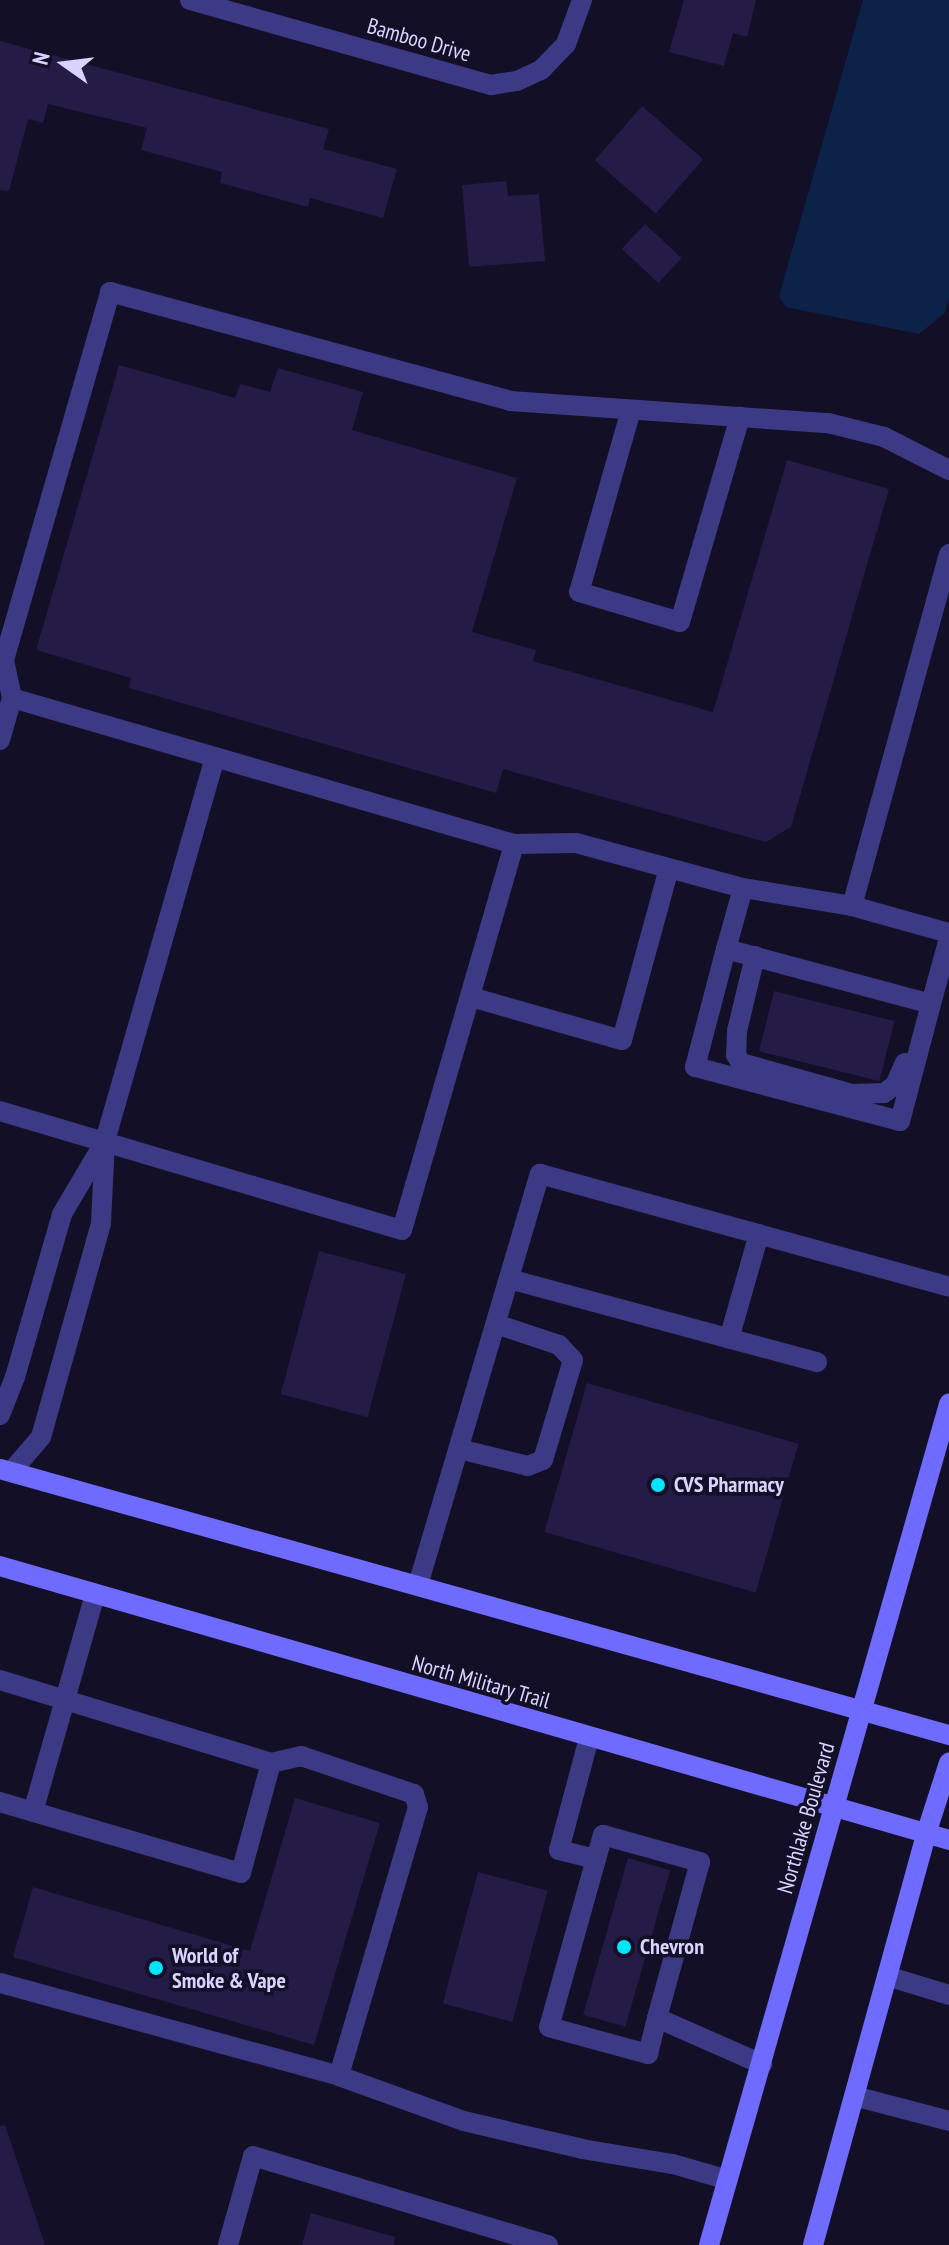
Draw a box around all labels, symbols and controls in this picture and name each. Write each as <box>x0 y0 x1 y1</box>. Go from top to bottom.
street label: Bamboo Drive <box>364 13 474 67</box>
north arrow <box>24 24 104 104</box>
text: N <box>26 49 56 67</box>
place label: CVS Pharmacy <box>674 1472 784 1498</box>
marker: CVS Pharmacy <box>649 1476 667 1494</box>
street label: North Military Trail <box>408 1650 554 1714</box>
street label: Northlake Boulevard <box>772 1739 840 1897</box>
place label: Chevron <box>640 1934 704 1960</box>
marker: Chevron <box>615 1938 633 1956</box>
place label: World of Smoke & Vape <box>172 1942 286 1994</box>
marker: World of Smoke & Vape <box>147 1959 165 1977</box>

